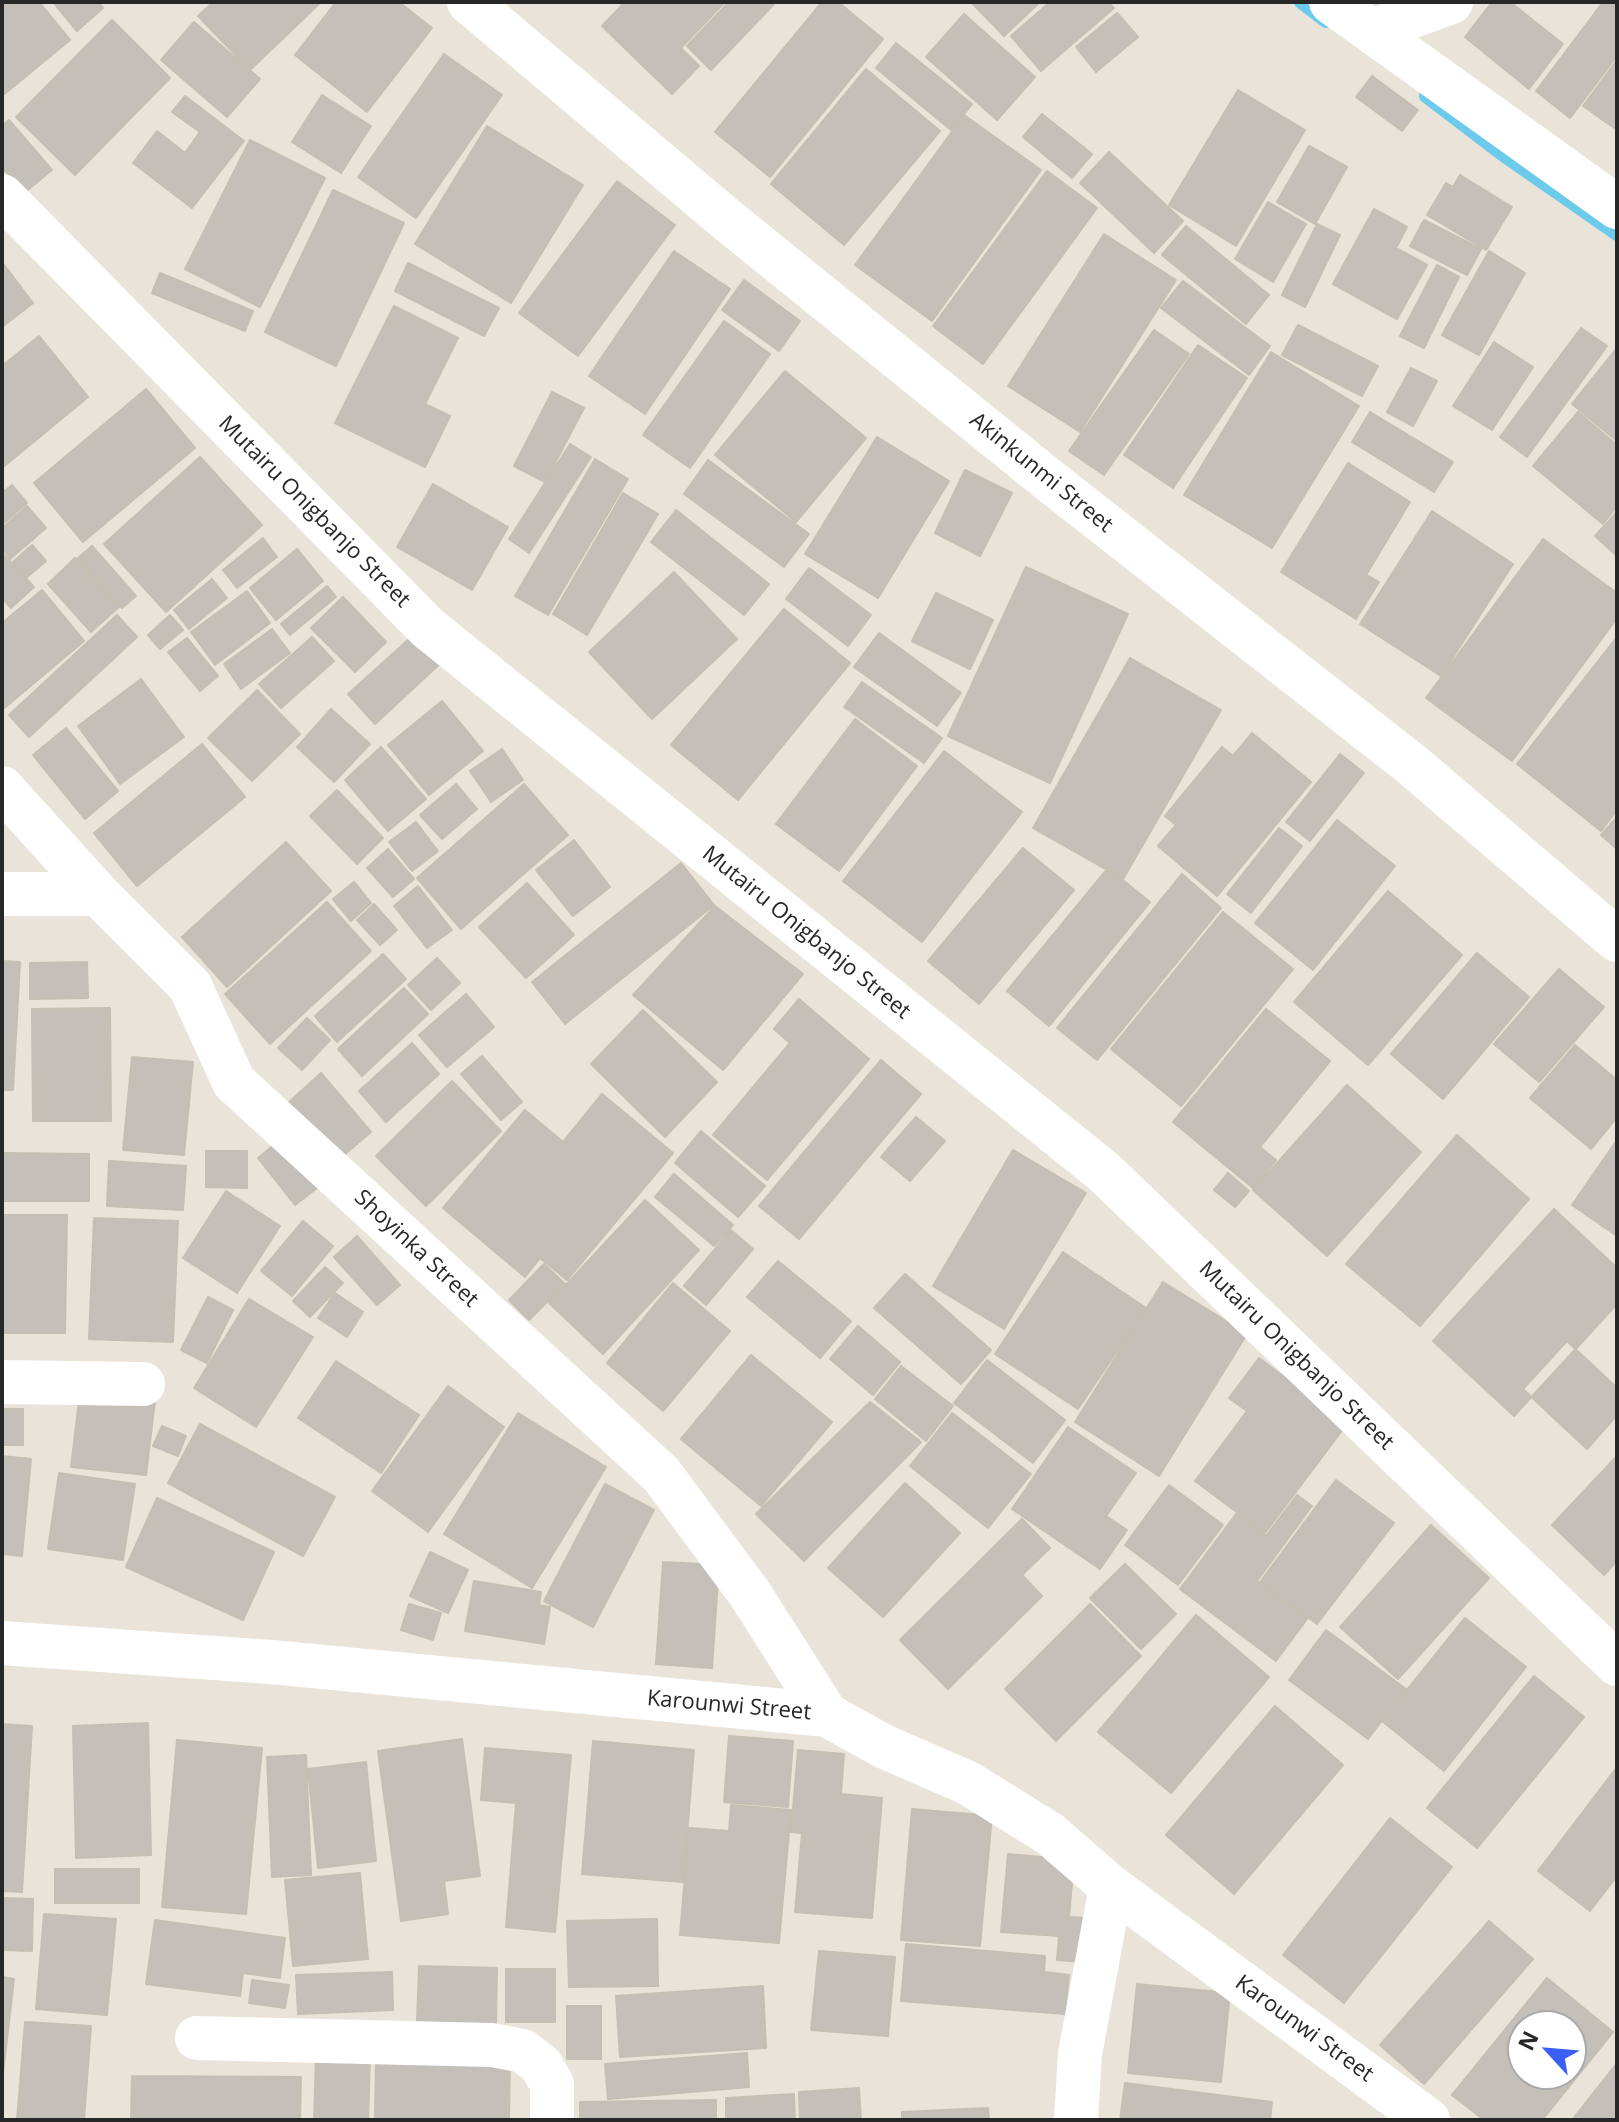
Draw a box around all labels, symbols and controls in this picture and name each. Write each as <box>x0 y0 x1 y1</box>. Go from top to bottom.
street label: Akinkunmi Street <box>964 407 1118 539</box>
street label: Mutairu Onigbanjo Street <box>213 411 415 613</box>
street label: Mutairu Onigbanjo Street <box>697 841 915 1025</box>
street label: Shoyinka Street <box>349 1185 483 1313</box>
street label: Mutairu Onigbanjo Street <box>1193 1256 1399 1456</box>
street label: Karounwi Street <box>646 1686 812 1726</box>
street label: Karounwi Street <box>1230 1970 1378 2088</box>
north arrow <box>1507 2010 1587 2090</box>
text: N <box>1510 2026 1545 2055</box>

